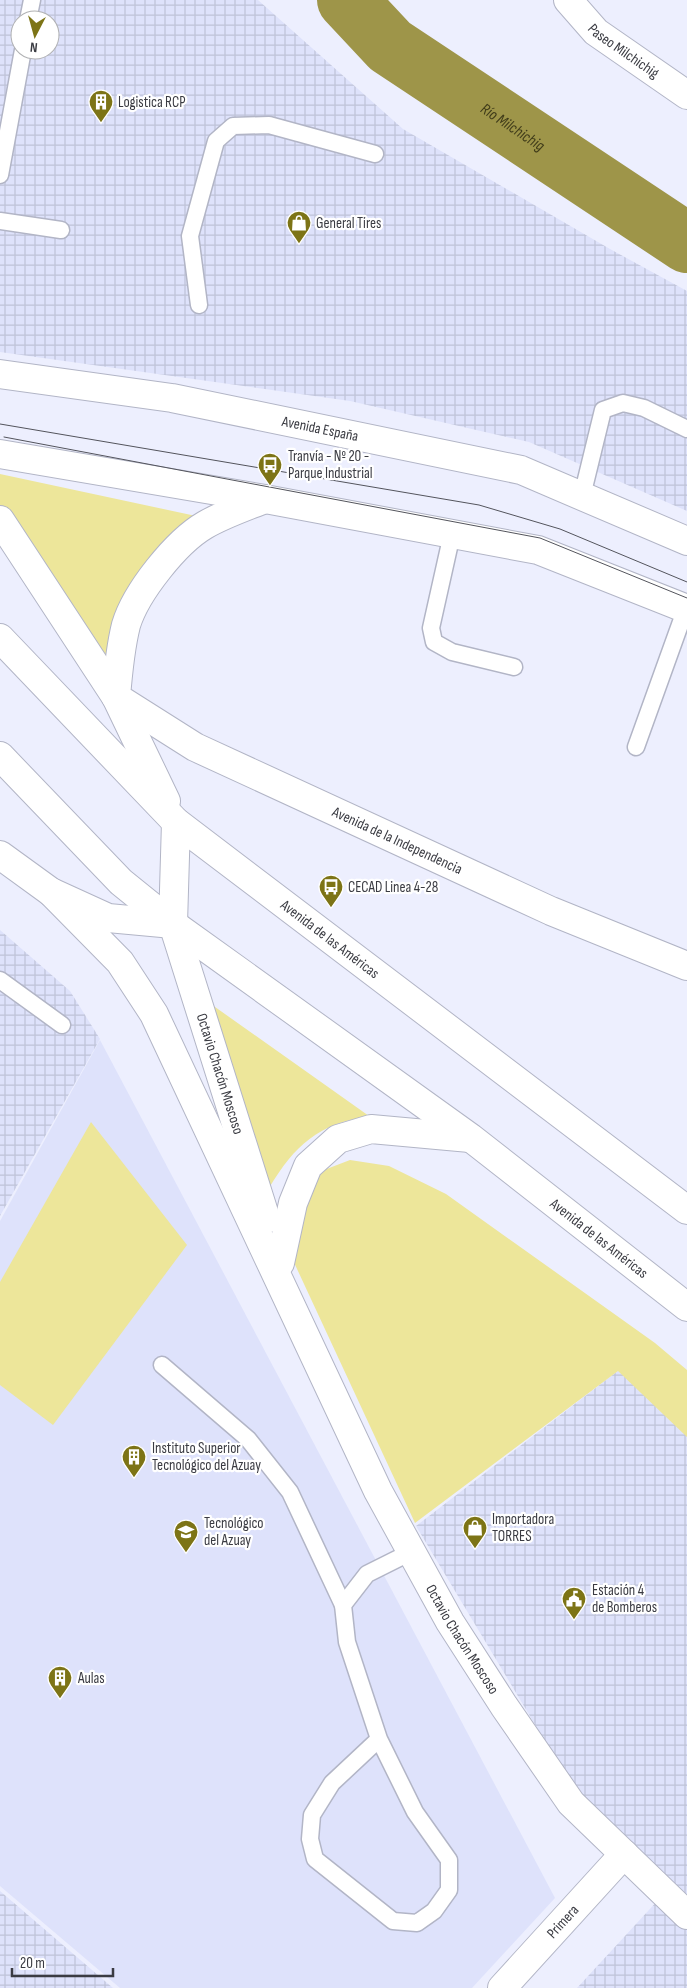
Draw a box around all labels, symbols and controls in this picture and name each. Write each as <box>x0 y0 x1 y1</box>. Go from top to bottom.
north arrow <box>10 10 60 60</box>
street label: Paseo Milchichig <box>584 20 663 82</box>
text: N <box>29 39 38 56</box>
building icon: Logistica RCP <box>88 89 114 123</box>
place label: Logistica RCP <box>118 93 186 112</box>
water label: Río Milchichig <box>477 99 548 156</box>
shop icon: General Tires <box>286 210 312 244</box>
place label: General Tires <box>316 214 381 233</box>
street label: Avenida España <box>279 411 360 446</box>
place label: Tranvía - Nº 20 - Parque Industrial <box>288 447 373 483</box>
bus stop icon: Tranvía - Nº 20 - Parque Industrial <box>257 452 283 486</box>
street label: Avenida de la Independencia <box>329 802 466 878</box>
bus stop icon: CECAD Linea 4-28 <box>318 874 344 908</box>
place label: CECAD Linea 4-28 <box>348 878 438 897</box>
street label: Avenida de las Américas <box>276 895 383 983</box>
street label: Octavio Chacón Moscoso <box>192 1011 248 1136</box>
street label: Avenida de las Américas <box>545 1193 652 1282</box>
place label: Instituto Superior Tecnológico del Azuay <box>152 1439 261 1475</box>
building icon: Instituto Superior Tecnológico del Azuay <box>121 1444 147 1478</box>
place label: Importadora TORRES <box>492 1510 554 1546</box>
place label: Tecnológico del Azuay <box>204 1514 264 1550</box>
shop icon: Importadora TORRES <box>462 1515 488 1549</box>
school or university icon: Tecnológico del Azuay <box>173 1519 199 1553</box>
street label: Octavio Chacón Moscoso <box>422 1581 503 1698</box>
place label: Estación 4 de Bomberos <box>592 1581 657 1617</box>
public building icon: Estación 4 de Bomberos <box>561 1586 587 1620</box>
building icon: Aulas <box>47 1665 73 1699</box>
place label: Aulas <box>77 1669 105 1688</box>
street label: Primera <box>542 1900 583 1942</box>
scale bar <box>12 1946 114 1978</box>
text: 20 m <box>20 1954 45 1973</box>

